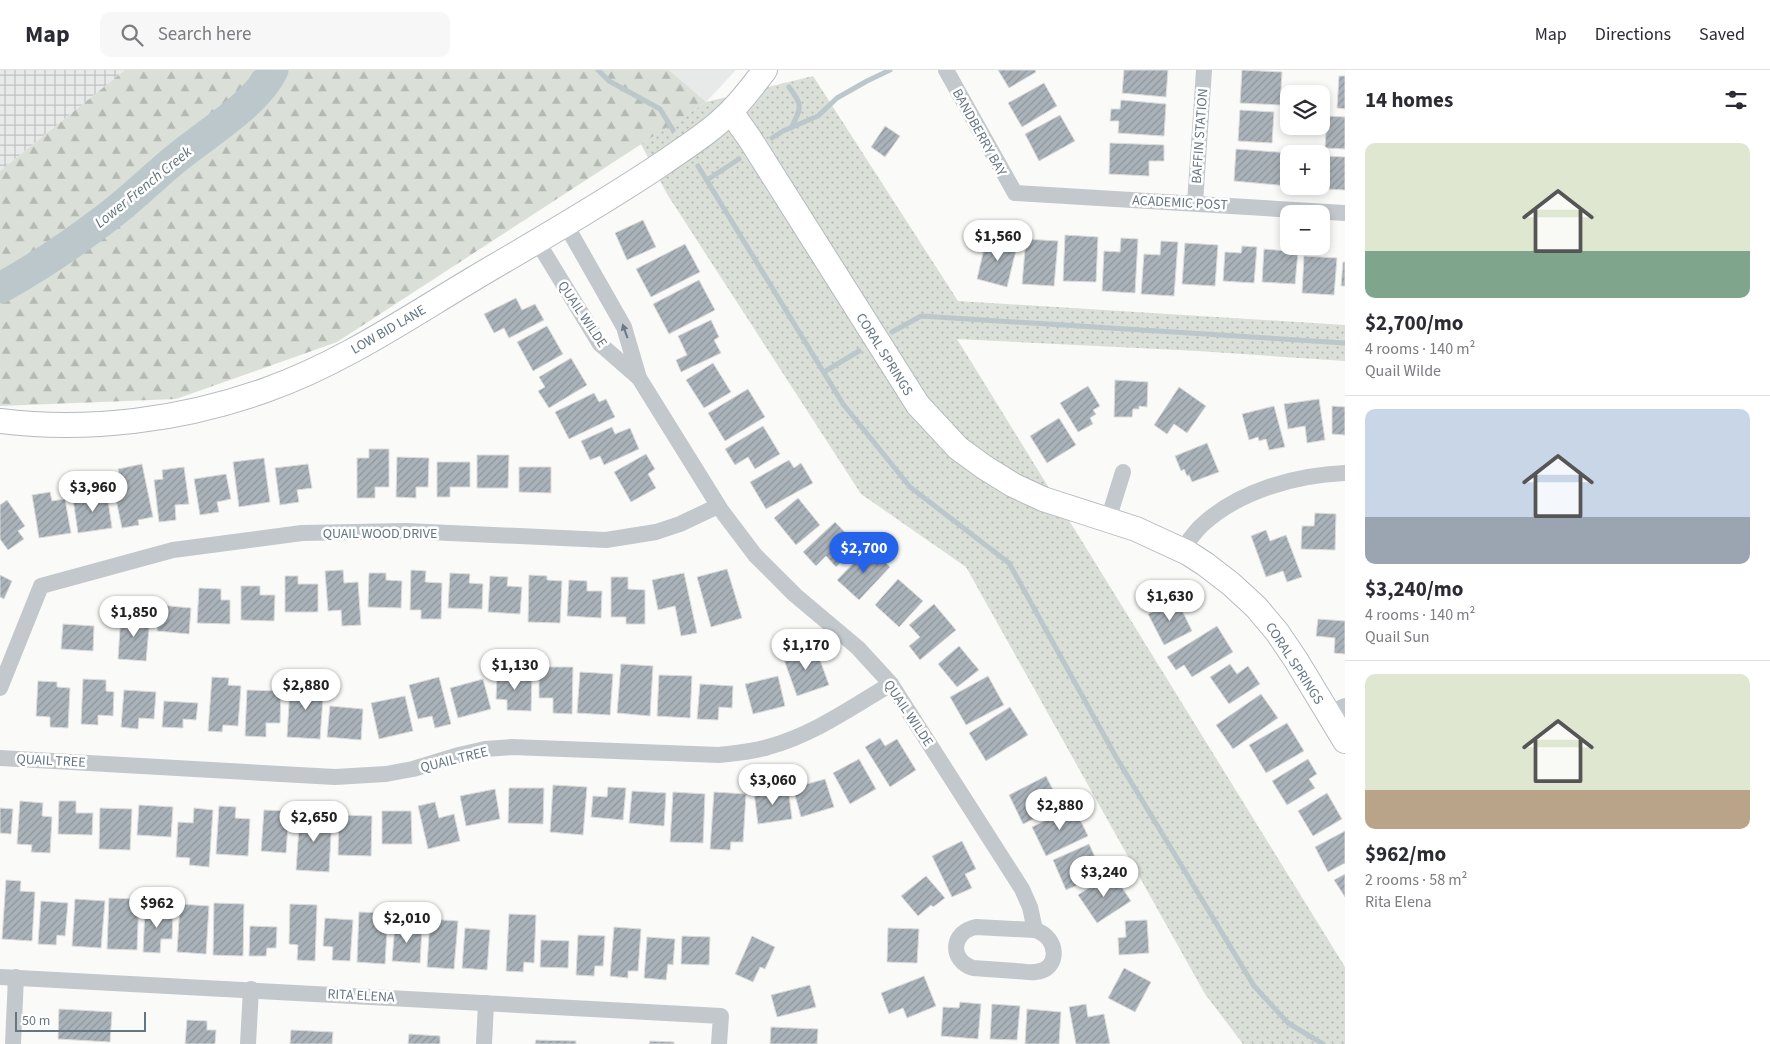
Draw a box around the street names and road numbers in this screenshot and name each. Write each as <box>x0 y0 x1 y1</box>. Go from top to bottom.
street label: BANDBERRY BAY <box>947 85 1011 180</box>
street label: BAFFIN STATION <box>1187 88 1213 185</box>
street label: ACADEMIC POST <box>1132 191 1229 216</box>
street label: QUAIL WILDE <box>553 277 612 352</box>
street label: LOW BID LANE <box>347 300 430 359</box>
street label: CORAL SPRINGS <box>851 309 918 400</box>
street label: QUAIL WOOD DRIVE <box>323 524 437 544</box>
street label: CORAL SPRINGS <box>1260 619 1328 709</box>
street label: QUAIL WILDE <box>879 676 938 751</box>
street label: QUAIL TREE <box>418 742 490 778</box>
street label: QUAIL TREE <box>16 749 86 773</box>
street label: RITA ELENA <box>327 984 395 1008</box>

